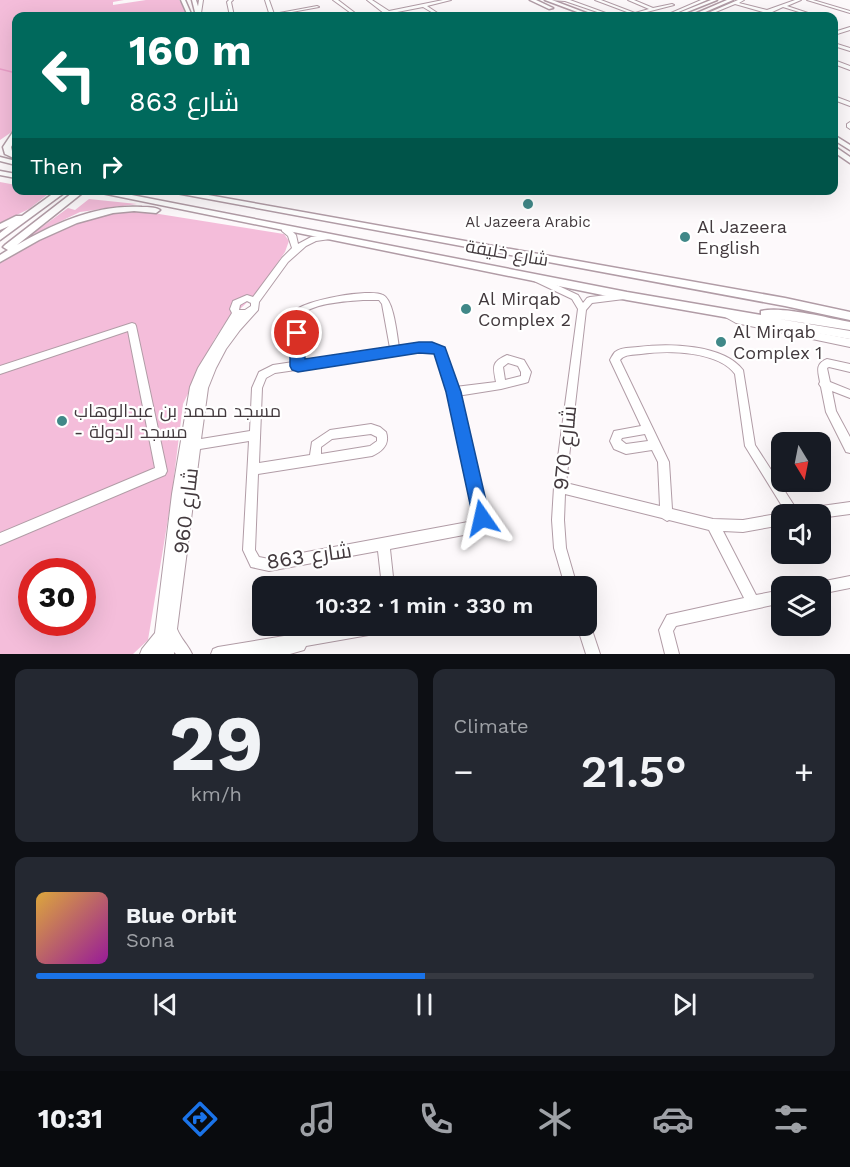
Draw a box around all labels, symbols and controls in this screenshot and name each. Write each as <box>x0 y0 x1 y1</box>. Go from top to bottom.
text: 160 m <box>129 26 252 75</box>
icon: left <box>30 36 108 114</box>
text: شارع 863 <box>129 86 239 118</box>
icon: right <box>95 150 128 183</box>
text: Then <box>30 154 83 179</box>
marker: Al Jazeera Arabic <box>521 197 535 211</box>
place label: Al Jazeera Arabic <box>465 213 591 231</box>
place label: Al Jazeera English <box>697 216 787 258</box>
marker: Al Jazeera English <box>678 230 692 244</box>
street label: شارع خليفة <box>464 235 550 272</box>
place label: Al Mirqab Complex 2 <box>478 288 571 330</box>
marker: Al Mirqab Complex 2 <box>459 302 473 316</box>
pin <box>271 307 322 358</box>
icon: arrive <box>280 316 313 349</box>
place label: Al Mirqab Complex 1 <box>733 321 822 363</box>
marker: Al Mirqab Complex 1 <box>714 335 728 349</box>
place label: مسجد محمد بن عبدالوهاب - مسجد الدولة <box>74 400 281 443</box>
street label: شارع 970 <box>548 404 583 492</box>
marker: مسجد محمد بن عبدالوهاب - مسجد الدولة <box>55 414 69 428</box>
north arrow <box>771 432 831 492</box>
map controls <box>771 432 831 636</box>
street label: شارع 960 <box>168 466 205 556</box>
position arrow <box>450 486 514 550</box>
button: sound <box>771 504 831 564</box>
street label: شارع 863 <box>265 537 353 576</box>
speed limit sign: 30 <box>18 558 96 636</box>
button: layers <box>771 576 831 636</box>
text: 10:32 · 1 min · 330 m <box>316 593 533 618</box>
text: 29 <box>169 697 264 789</box>
text: Climate <box>454 714 529 738</box>
text: 21.5° <box>581 745 687 798</box>
text: − <box>454 752 473 791</box>
text: + <box>794 752 814 791</box>
text: km/h <box>190 782 242 806</box>
text: Blue Orbit <box>126 903 236 928</box>
text: Sona <box>126 928 175 952</box>
icon: previous <box>149 988 182 1021</box>
icon: pause <box>408 988 441 1021</box>
icon: next <box>668 988 701 1021</box>
icon: directions <box>179 1098 221 1140</box>
icon: music <box>297 1098 339 1140</box>
icon: phone <box>415 1098 457 1140</box>
icon: climate <box>534 1098 576 1140</box>
icon: car <box>652 1098 694 1140</box>
icon: filters <box>770 1098 812 1140</box>
text: 10:31 <box>38 1103 103 1135</box>

